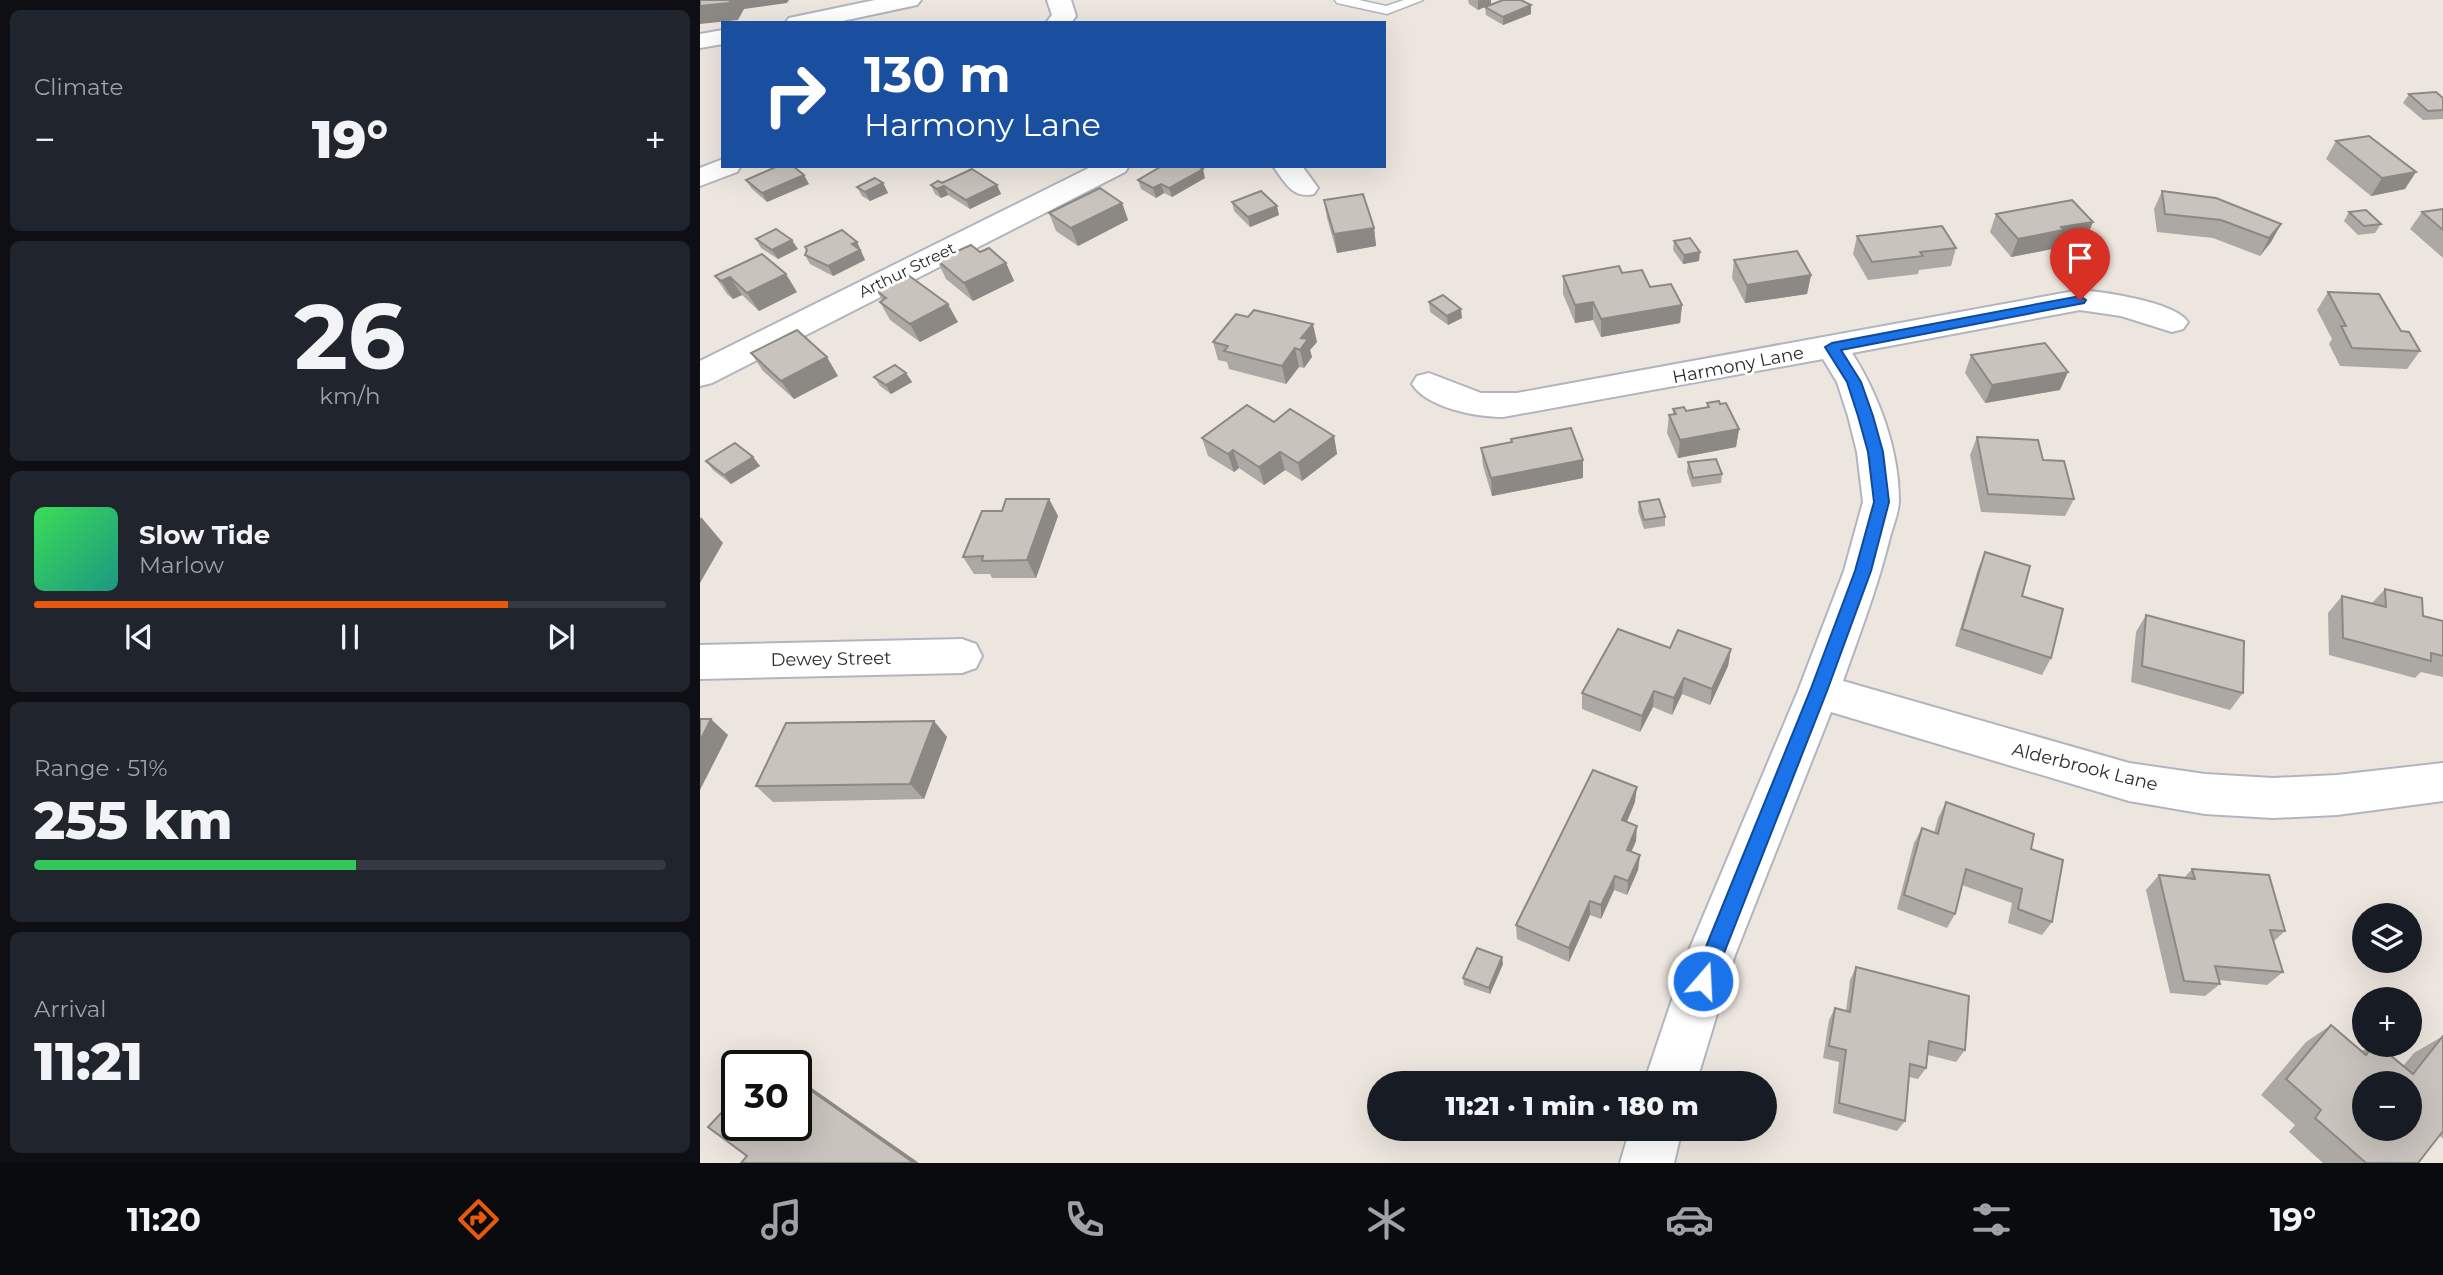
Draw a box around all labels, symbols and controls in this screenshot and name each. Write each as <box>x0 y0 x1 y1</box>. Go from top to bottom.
text: 130 m <box>864 45 1011 104</box>
icon: right <box>749 49 840 140</box>
text: Climate <box>34 73 123 101</box>
text: Harmony Lane <box>864 105 1101 144</box>
text: 19° <box>312 108 388 171</box>
text: − <box>34 116 56 163</box>
text: + <box>644 116 666 163</box>
pin <box>2050 228 2110 300</box>
street label: Arthur Street <box>856 238 959 302</box>
icon: arrive <box>2061 239 2099 277</box>
text: 26 <box>294 281 406 392</box>
street label: Harmony Lane <box>1670 341 1806 389</box>
text: km/h <box>319 382 381 410</box>
text: Slow Tide <box>139 519 270 551</box>
text: Marlow <box>139 551 224 579</box>
icon: previous <box>120 618 158 656</box>
icon: pause <box>331 618 369 656</box>
icon: next <box>542 618 580 656</box>
street label: Dewey Street <box>770 647 892 671</box>
street label: Alderbrook Lane <box>2010 738 2160 796</box>
text: Range · 51% <box>34 754 168 782</box>
text: 255 km <box>34 789 233 852</box>
map controls <box>2352 903 2422 1141</box>
button: layers <box>2352 903 2422 973</box>
position arrow <box>1666 944 1740 1018</box>
button: + <box>2352 987 2422 1057</box>
text: Arrival <box>34 995 107 1023</box>
text: 11:21 <box>34 1030 143 1093</box>
speed limit sign: 30 <box>721 1050 812 1141</box>
button: − <box>2352 1071 2422 1141</box>
text: 11:21 · 1 min · 180 m <box>1445 1090 1699 1122</box>
icon: directions <box>454 1195 503 1244</box>
icon: music <box>757 1195 806 1244</box>
icon: phone <box>1060 1195 1109 1244</box>
icon: climate <box>1362 1195 1411 1244</box>
icon: car <box>1665 1195 1714 1244</box>
icon: filters <box>1967 1195 2016 1244</box>
text: 11:20 <box>127 1200 201 1239</box>
text: 19° <box>2270 1200 2316 1239</box>

